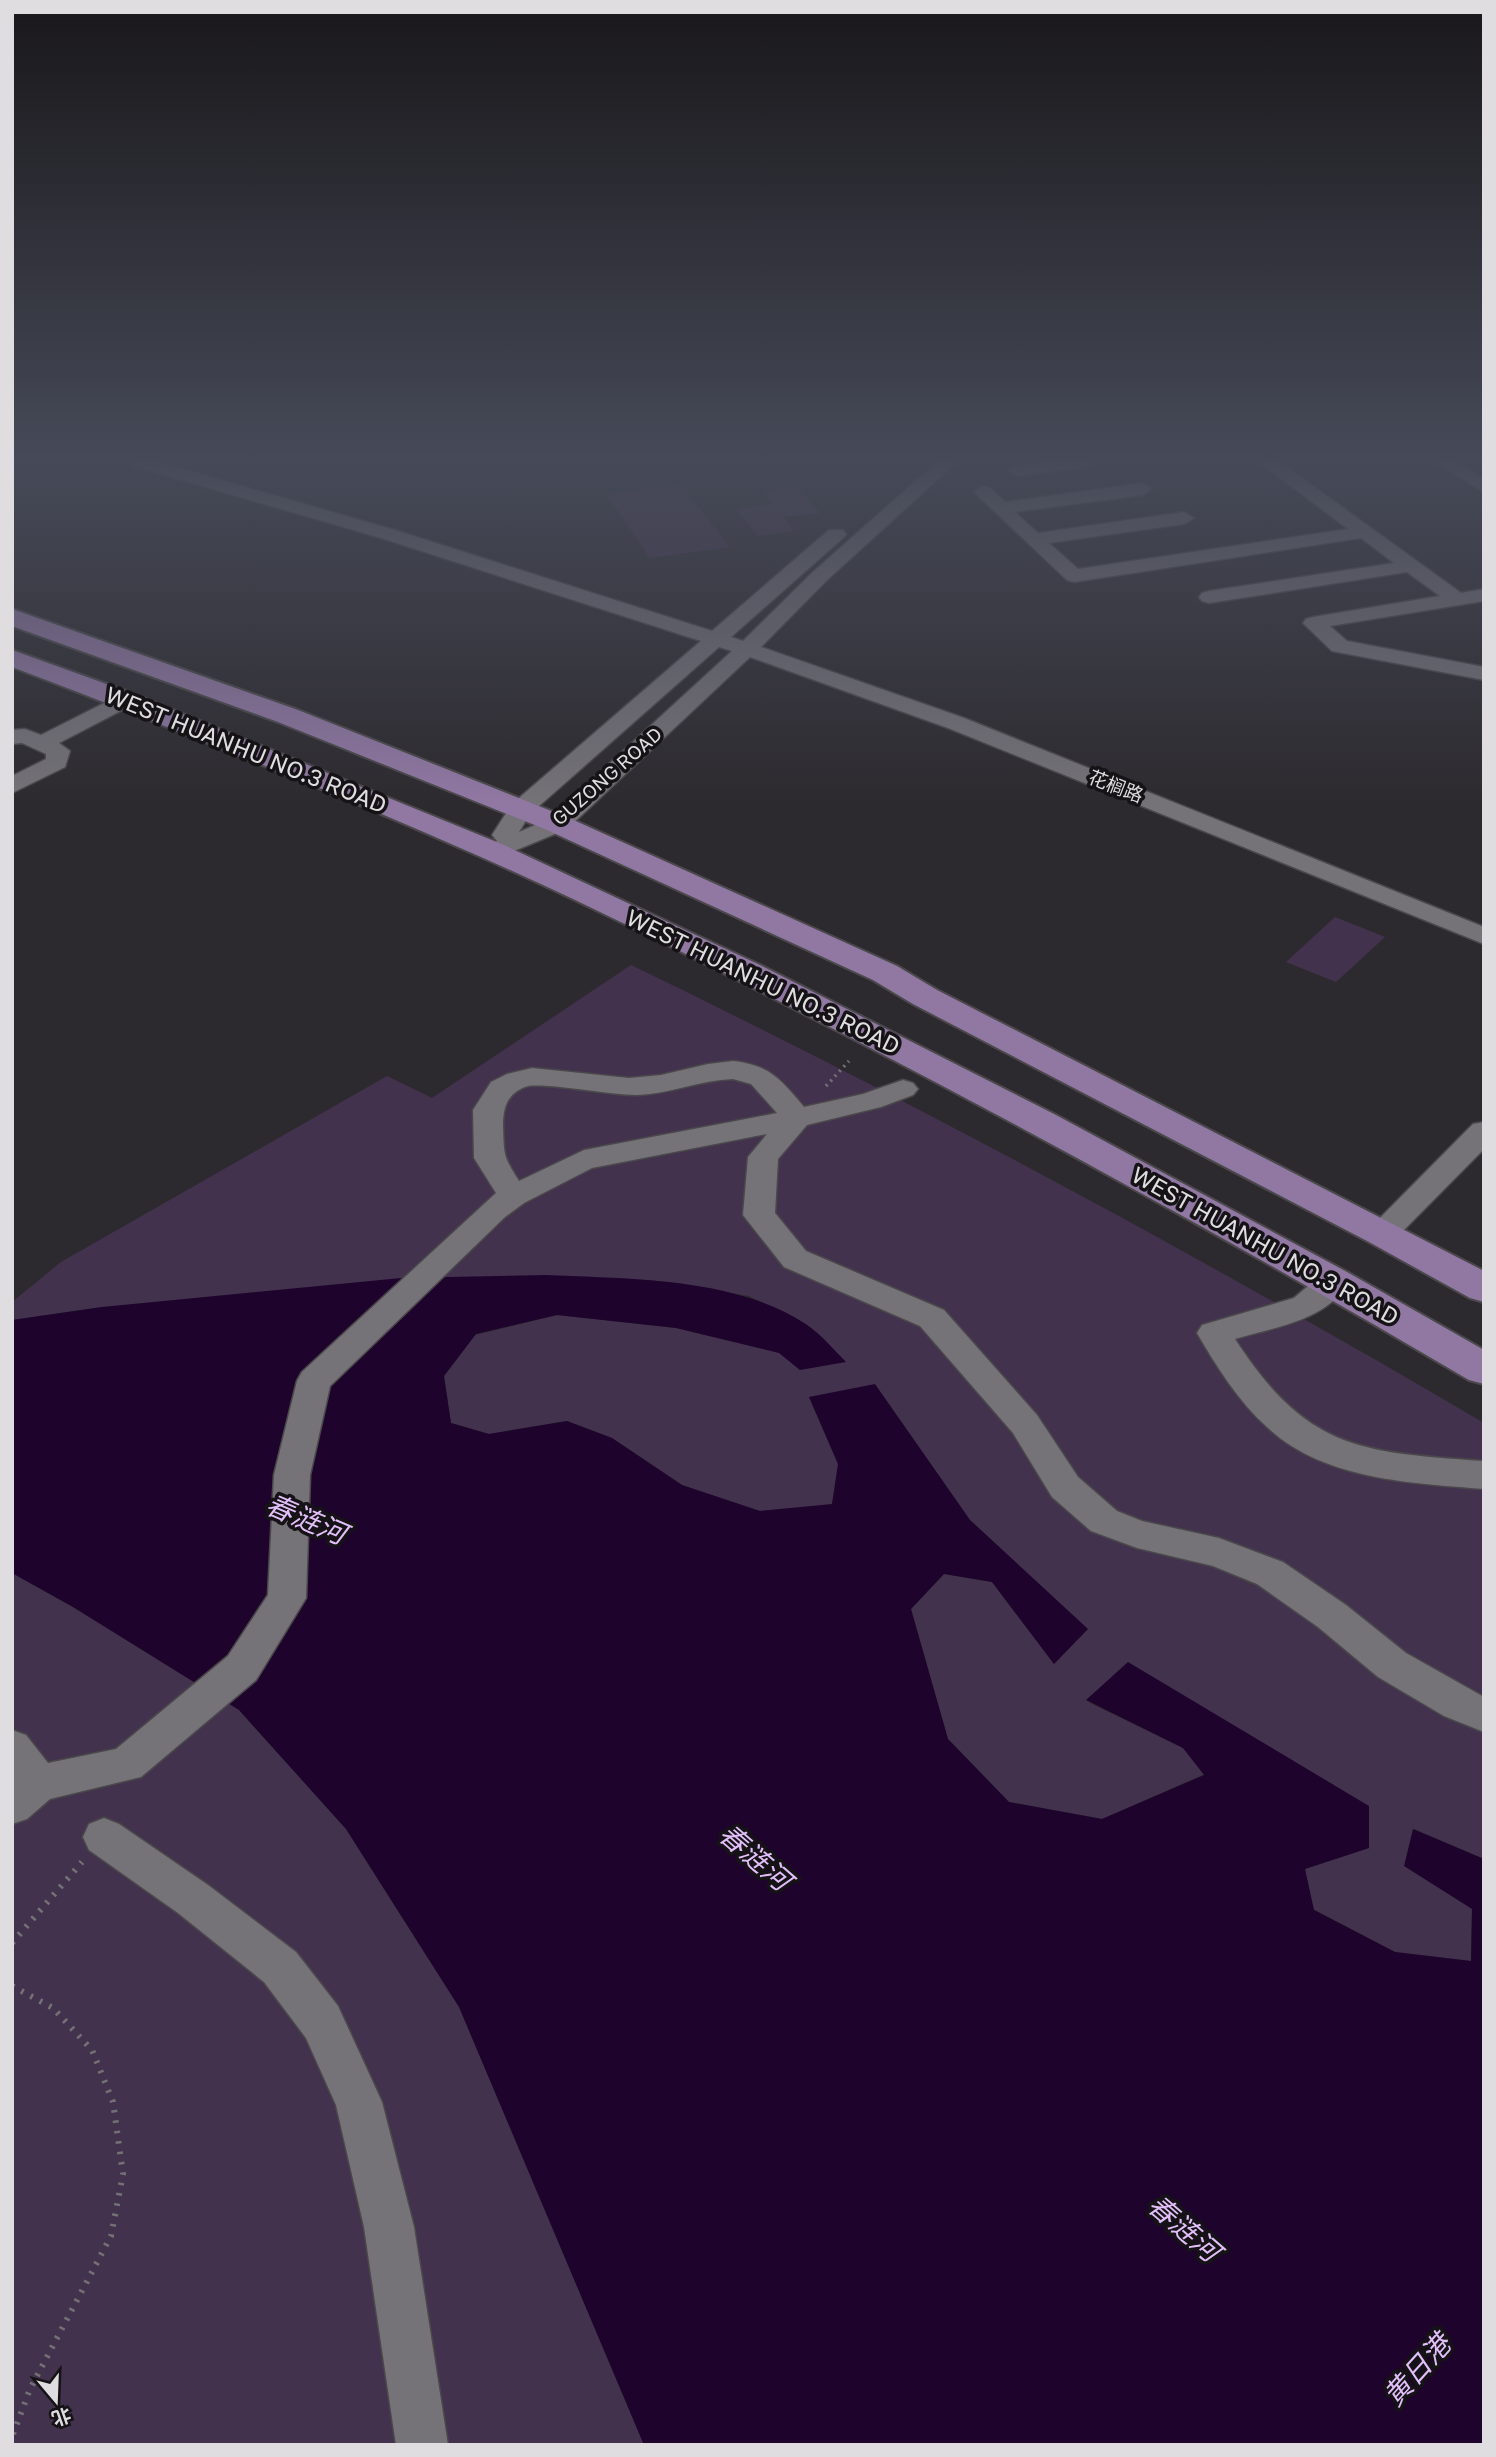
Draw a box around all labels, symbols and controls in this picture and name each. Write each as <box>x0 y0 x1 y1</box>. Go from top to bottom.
street label: WEST HUANHU NO.3 ROAD <box>102 680 391 818</box>
street label: GUZONG ROAD <box>547 722 666 829</box>
street label: 花榈路 <box>1085 765 1147 806</box>
street label: WEST HUANHU NO.3 ROAD <box>622 903 905 1060</box>
street label: WEST HUANHU NO.3 ROAD <box>1127 1160 1404 1330</box>
water label: 春涟河 <box>261 1487 356 1552</box>
water label: 春涟河 <box>713 1817 802 1900</box>
water label: 春涟河 <box>1142 2188 1231 2271</box>
water label: 黄日港 <box>1376 2324 1460 2412</box>
north arrow <box>21 2366 91 2436</box>
text: 北 <box>49 2404 74 2432</box>

